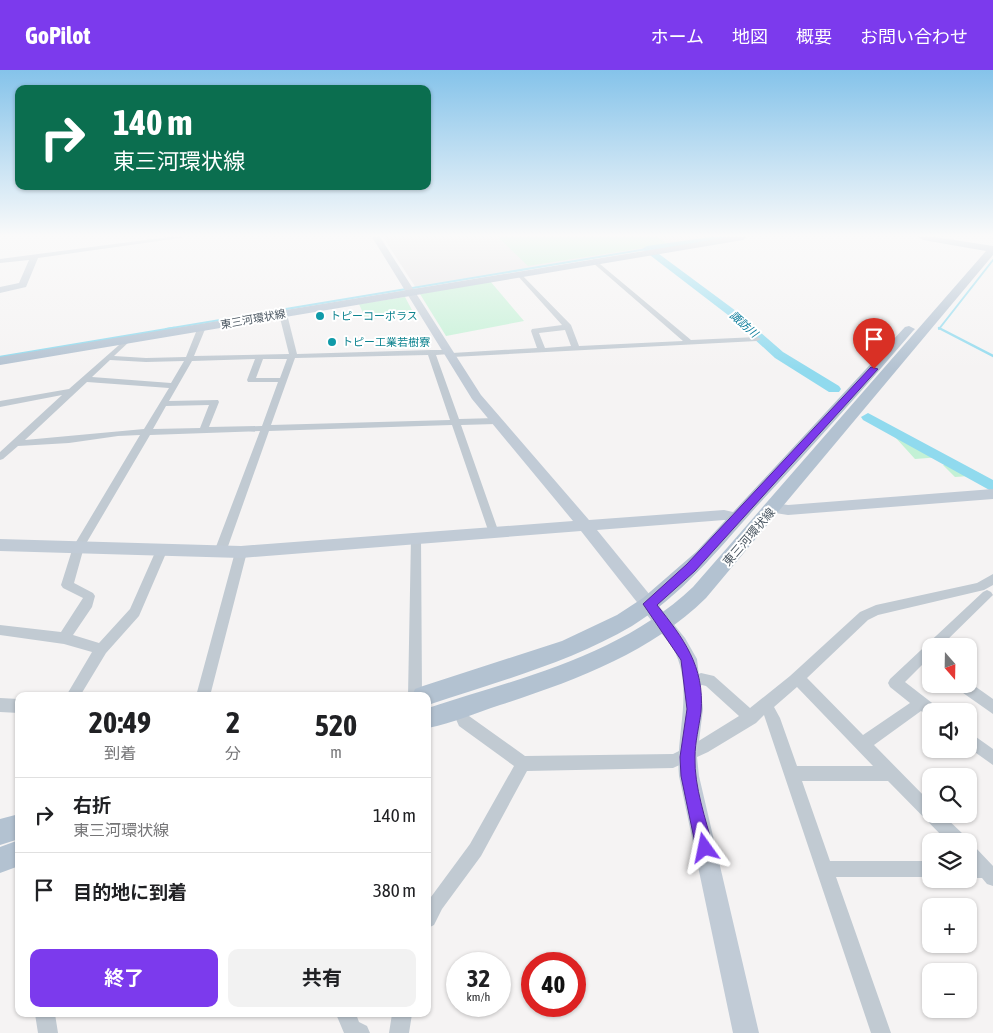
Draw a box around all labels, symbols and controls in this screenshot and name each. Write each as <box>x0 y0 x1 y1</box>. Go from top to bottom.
text: GoPilot <box>25 22 90 49</box>
text: ホーム <box>651 26 704 47</box>
text: 地図 <box>732 26 768 47</box>
text: 概要 <box>796 26 832 47</box>
text: お問い合わせ <box>860 26 968 47</box>
text: 140 m <box>113 102 192 142</box>
icon: right <box>30 105 95 170</box>
text: 東三河環状線 <box>113 148 245 174</box>
street label: 東三河環状線 <box>219 307 287 331</box>
water label: 諏訪川 <box>728 309 761 340</box>
marker: トピーコーポラス <box>314 310 326 322</box>
place label: トピーコーポラス <box>330 310 418 322</box>
pin <box>853 318 895 369</box>
icon: arrive <box>860 325 888 353</box>
marker: トピー工業若樹寮 <box>326 336 338 348</box>
place label: トピー工業若樹寮 <box>342 336 430 348</box>
street label: 東三河環状線 <box>720 505 778 569</box>
north arrow <box>922 638 978 692</box>
map controls <box>922 638 977 1018</box>
button: sound <box>922 703 977 758</box>
text: 20:49 <box>89 705 151 739</box>
text: 2 <box>226 705 240 739</box>
text: 520 <box>315 708 357 742</box>
text: m <box>330 743 342 761</box>
text: 到着 <box>104 744 136 762</box>
text: 分 <box>225 744 241 762</box>
button: search <box>922 768 977 823</box>
text: 右折 <box>73 794 111 816</box>
icon: right <box>30 801 58 829</box>
text: 140 m <box>373 804 416 826</box>
text: 東三河環状線 <box>73 821 169 839</box>
position arrow <box>678 821 730 873</box>
button: layers <box>922 833 977 888</box>
icon: arrive <box>30 876 58 904</box>
text: 380 m <box>373 879 416 901</box>
text: 目的地に到着 <box>73 881 187 903</box>
button: + <box>922 898 977 953</box>
button: 終了 <box>30 949 218 1007</box>
button: 共有 <box>228 949 416 1007</box>
speed limit sign: 40 <box>521 952 586 1017</box>
button: − <box>922 963 977 1018</box>
text: 32 <box>467 964 490 992</box>
text: km/h <box>467 990 490 1004</box>

